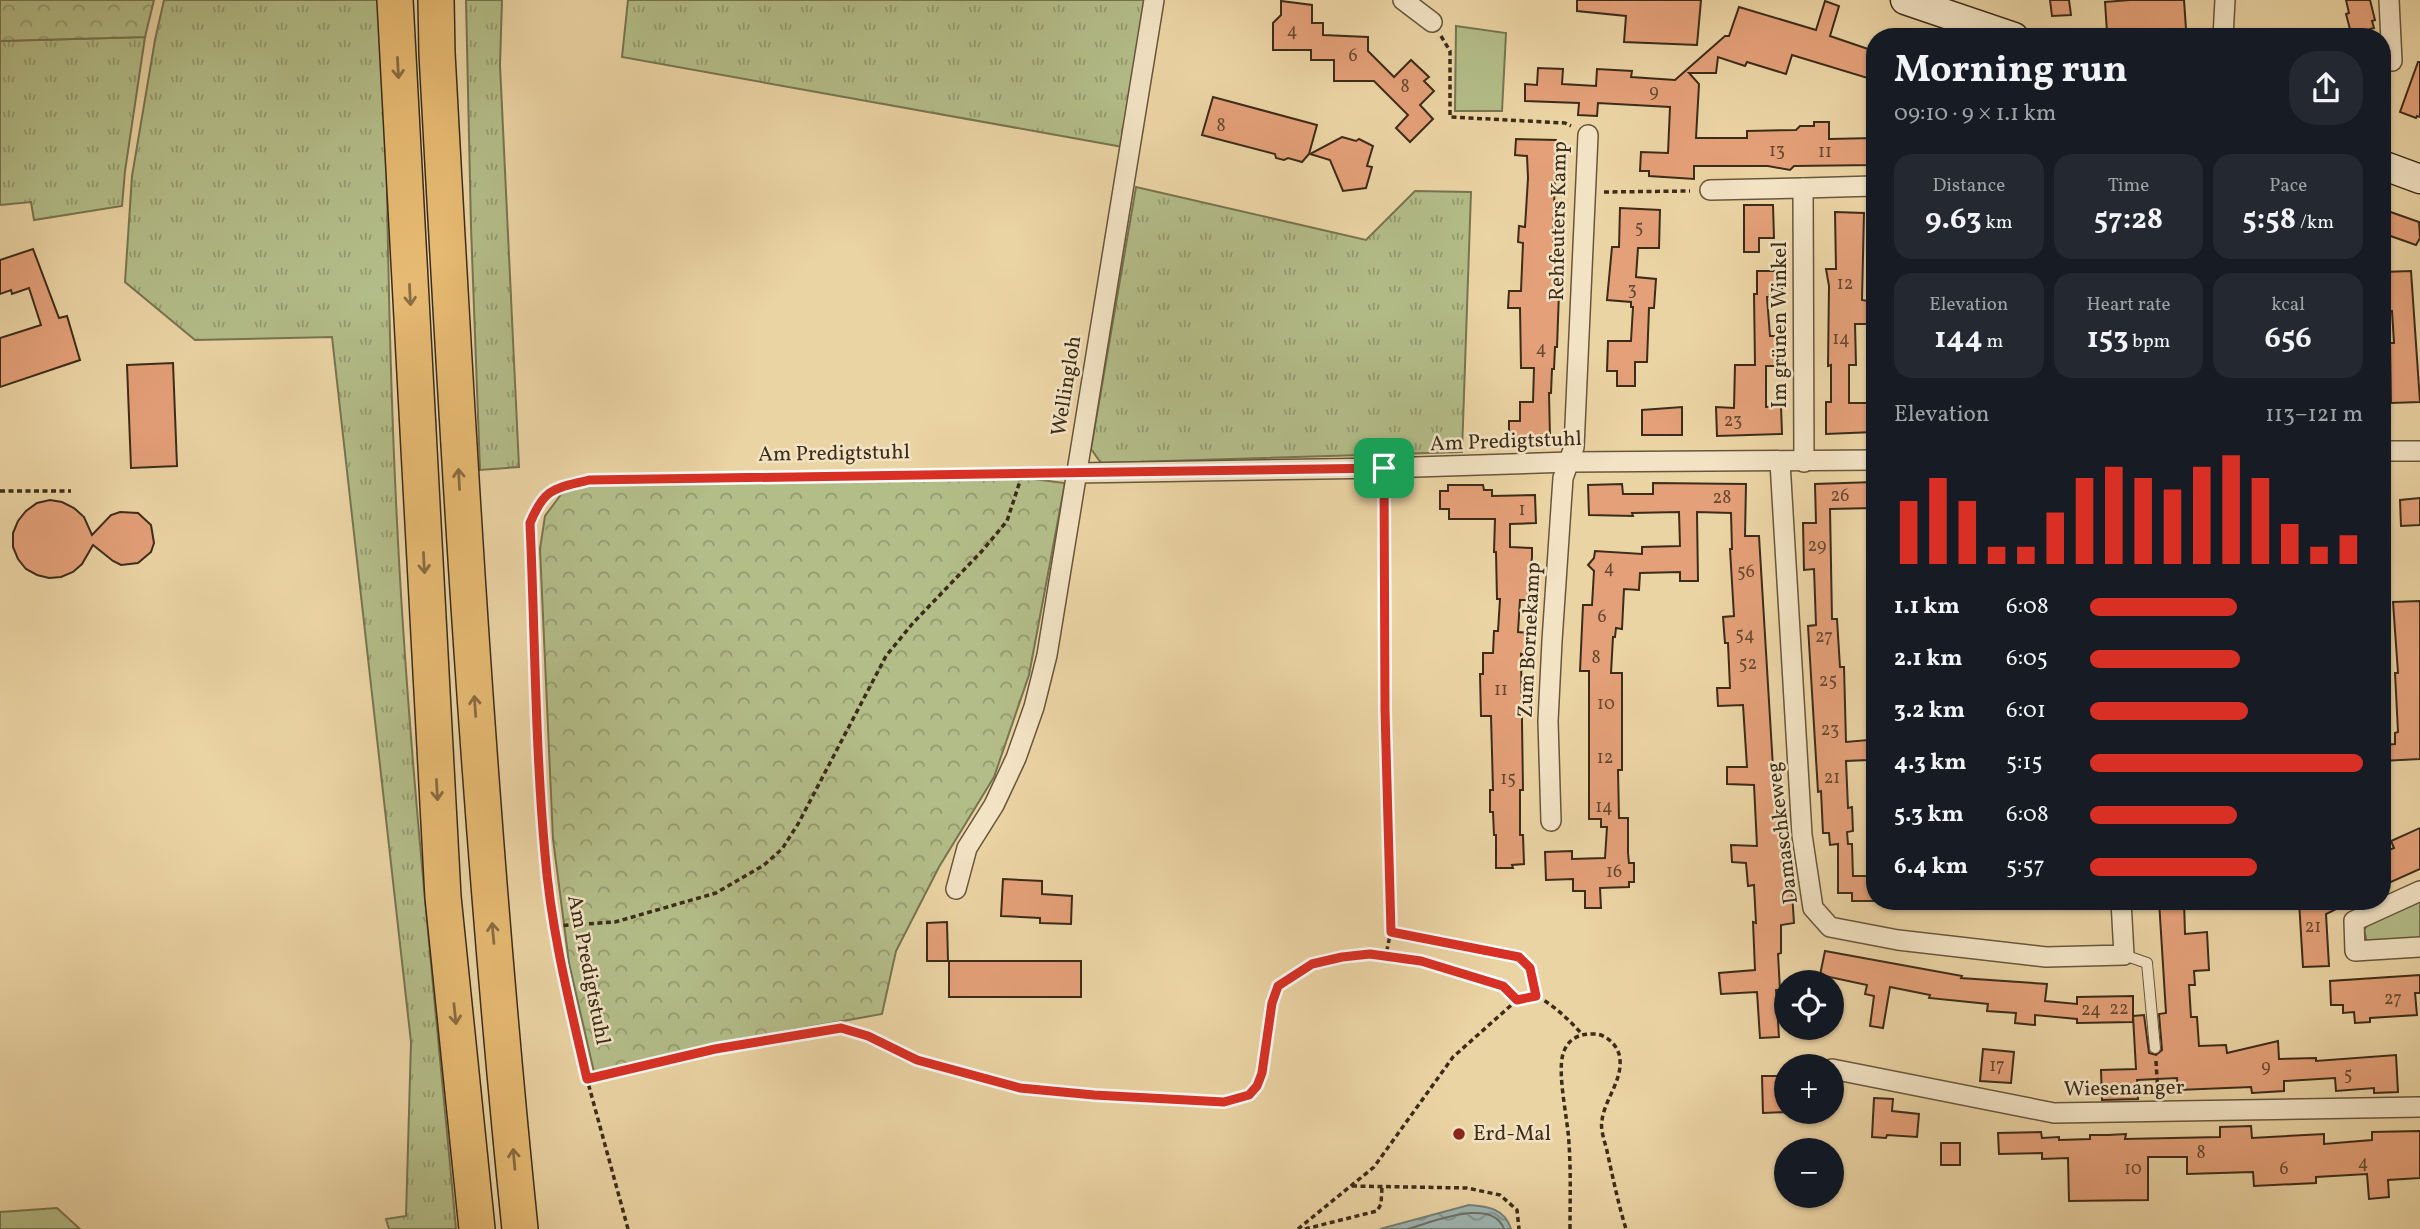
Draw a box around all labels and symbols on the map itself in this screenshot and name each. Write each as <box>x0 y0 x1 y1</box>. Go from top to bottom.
house number: 4 <box>1287 19 1297 44</box>
house number: 6 <box>1348 44 1358 69</box>
one-way arrow <box>392 56 405 79</box>
house number: 8 <box>1400 75 1410 100</box>
house number: 9 <box>1649 80 1659 105</box>
house number: 8 <box>1216 114 1226 139</box>
house number: 13 <box>1769 139 1785 164</box>
house number: 11 <box>1818 140 1832 165</box>
street label: Rehfeuters Kamp <box>1543 141 1575 301</box>
house number: 5 <box>1635 216 1643 241</box>
street label: Im grünen Winkel <box>1766 242 1795 408</box>
house number: 12 <box>1837 272 1853 297</box>
house number: 3 <box>1627 278 1637 303</box>
one-way arrow <box>404 284 417 307</box>
house number: 14 <box>1832 327 1850 352</box>
street label: Wellingloh <box>1045 334 1089 438</box>
house number: 4 <box>1536 337 1546 362</box>
house number: 23 <box>1724 409 1742 434</box>
street label: Am Predigtstuhl <box>1430 425 1582 459</box>
street label: Am Predigtstuhl <box>758 438 910 470</box>
pin <box>1354 438 1414 498</box>
one-way arrow <box>453 468 466 491</box>
house number: 26 <box>1831 484 1849 509</box>
house number: 28 <box>1713 486 1731 511</box>
house number: 1 <box>1519 498 1525 523</box>
house number: 29 <box>1808 534 1826 559</box>
one-way arrow <box>418 552 431 575</box>
house number: 4 <box>1604 556 1614 581</box>
house number: 56 <box>1737 560 1755 585</box>
street label: Zum Bornekamp <box>1511 561 1549 719</box>
house number: 6 <box>1597 605 1607 630</box>
house number: 54 <box>1735 623 1755 648</box>
house number: 27 <box>1815 625 1833 650</box>
house number: 8 <box>1591 646 1601 671</box>
house number: 52 <box>1739 652 1757 677</box>
house number: 25 <box>1819 669 1837 694</box>
house number: 11 <box>1494 678 1508 703</box>
house number: 10 <box>1597 692 1615 717</box>
one-way arrow <box>468 695 481 718</box>
house number: 23 <box>1821 718 1839 743</box>
house number: 12 <box>1597 746 1613 771</box>
street label: Damaschkeweg <box>1760 760 1806 906</box>
house number: 21 <box>1824 766 1840 791</box>
house number: 15 <box>1500 767 1516 792</box>
one-way arrow <box>431 779 444 802</box>
house number: 14 <box>1595 795 1613 820</box>
house number: 16 <box>1606 860 1622 885</box>
street label: Am Predigtstuhl <box>559 893 617 1047</box>
house number: 21 <box>2305 915 2321 940</box>
one-way arrow <box>486 922 499 945</box>
house number: 27 <box>2384 987 2402 1012</box>
house number: 22 <box>2109 997 2129 1022</box>
house number: 24 <box>2081 998 2101 1023</box>
one-way arrow <box>449 1002 462 1024</box>
house number: 17 <box>1989 1054 2005 1079</box>
house number: 9 <box>2261 1055 2271 1080</box>
house number: 5 <box>2344 1063 2352 1088</box>
street label: Wiesenanger <box>2063 1073 2185 1105</box>
place label: Erd-Mal <box>1473 1120 1551 1149</box>
marker: Erd-Mal <box>1451 1126 1467 1142</box>
house number: 8 <box>2196 1141 2206 1166</box>
one-way arrow <box>507 1149 520 1171</box>
house number: 4 <box>2358 1151 2368 1176</box>
house number: 10 <box>2124 1157 2142 1182</box>
house number: 6 <box>2279 1157 2289 1182</box>

